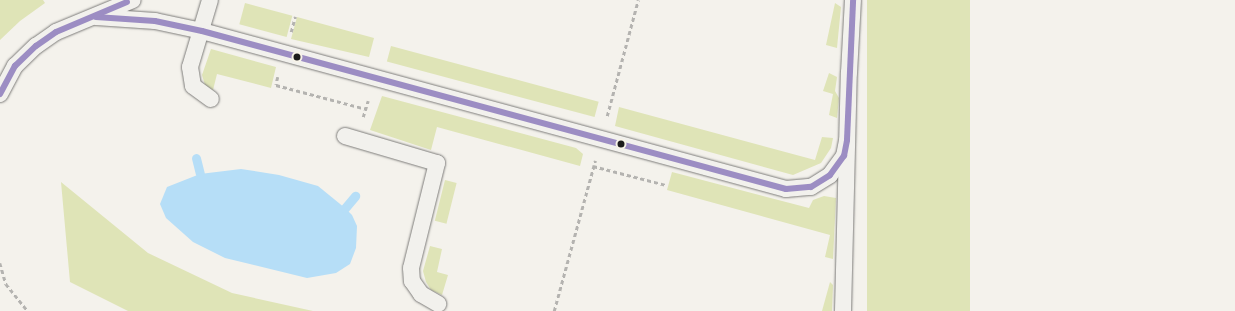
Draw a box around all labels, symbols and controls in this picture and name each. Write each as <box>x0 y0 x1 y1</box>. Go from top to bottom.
unlabelled marker <box>292 52 302 62</box>
unlabelled marker <box>616 139 626 149</box>

